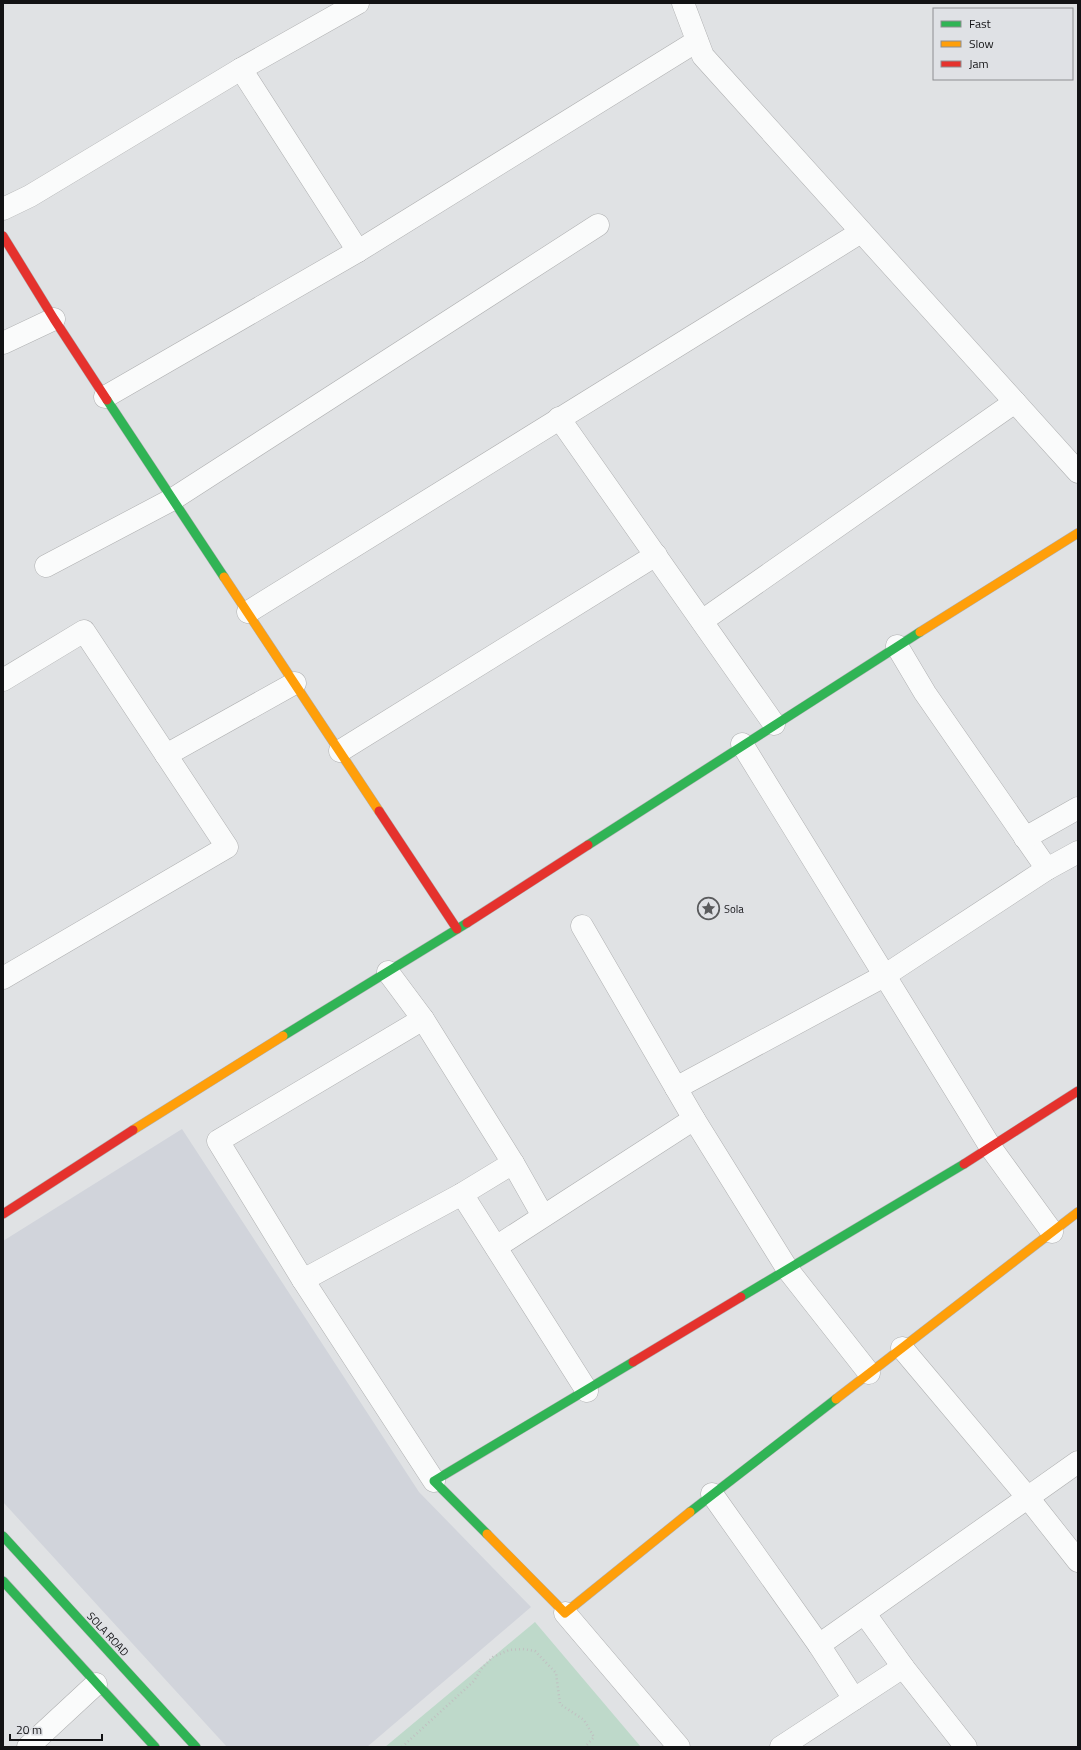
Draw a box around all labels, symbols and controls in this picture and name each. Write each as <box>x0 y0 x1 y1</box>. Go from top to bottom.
legend <box>933 8 1073 80</box>
text: Fast <box>969 14 992 33</box>
text: Slow <box>969 34 994 53</box>
text: Jam <box>969 54 989 73</box>
place icon: Sola <box>695 896 721 922</box>
place label: Sola <box>724 901 744 917</box>
street label: SOLA ROAD <box>83 1608 133 1660</box>
scale bar <box>10 1716 102 1742</box>
text: 20 m <box>16 1720 42 1739</box>

